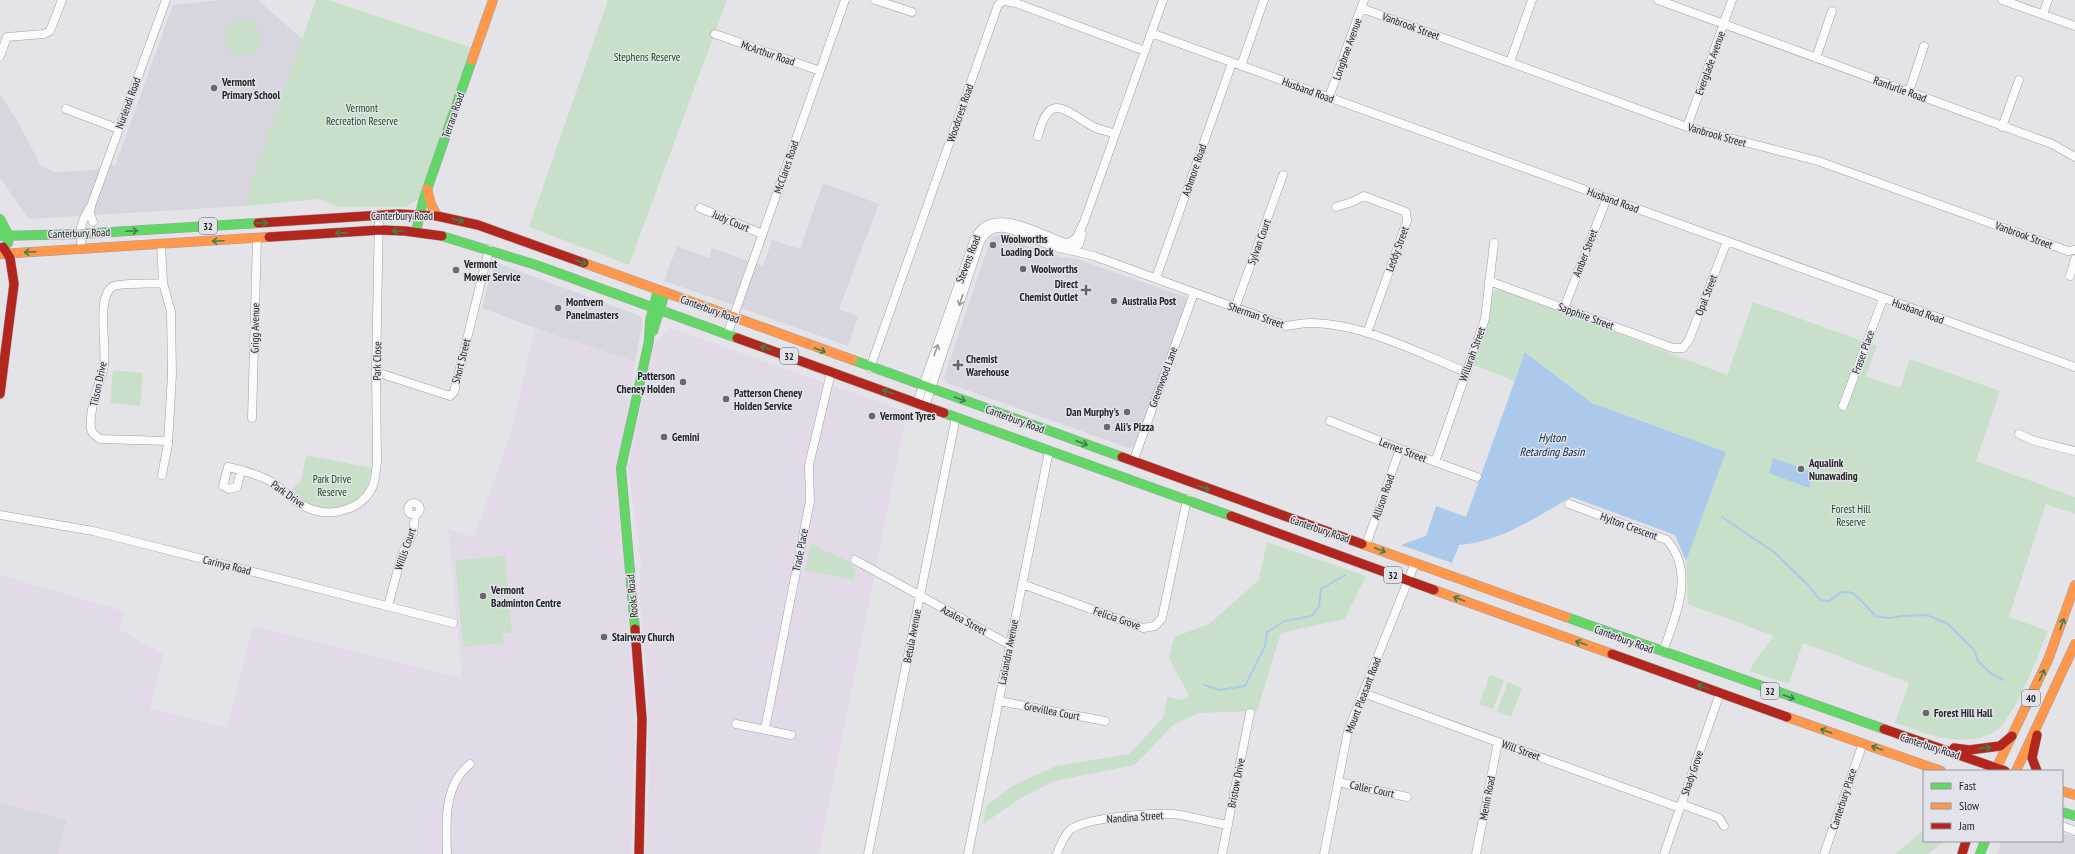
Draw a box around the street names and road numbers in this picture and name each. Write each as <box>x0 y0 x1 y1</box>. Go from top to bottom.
street label: Vanbrook Street <box>1379 9 1442 43</box>
street label: Longbrae Avenue <box>1329 16 1365 82</box>
street label: Everglade Avenue <box>1692 29 1728 97</box>
street label: McArthur Road <box>739 37 797 69</box>
street label: Ranfurlie Road <box>1871 73 1929 105</box>
street label: Husband Road <box>1280 74 1336 106</box>
street label: Nurlendi Road <box>112 75 144 131</box>
street label: Woodcrest Road <box>944 82 977 144</box>
street label: Terrara Road <box>439 90 467 140</box>
street label: Vanbrook Street <box>1685 120 1748 150</box>
street label: McClares Road <box>770 138 802 195</box>
street label: Ashmore Road <box>1179 142 1210 198</box>
street label: Husband Road <box>1585 184 1641 216</box>
street label: Judy Court <box>709 207 752 235</box>
street label: Canterbury Road <box>371 209 433 223</box>
street label: Sylvan Court <box>1244 217 1274 267</box>
road number: 32 <box>199 218 217 234</box>
street label: Vanbrook Street <box>1992 218 2055 252</box>
street label: Leddy Street <box>1382 224 1412 274</box>
street label: Canterbury Road <box>48 225 111 241</box>
street label: Amber Street <box>1570 227 1600 279</box>
street label: Stevens Road <box>952 233 984 285</box>
street label: Opal Street <box>1692 272 1720 318</box>
street label: Canterbury Road <box>678 292 742 326</box>
street label: Husband Road <box>1890 295 1946 327</box>
street label: Sherman Street <box>1226 299 1286 331</box>
street label: Sapphire Street <box>1556 299 1616 333</box>
street label: Grigg Avenue <box>248 302 262 353</box>
street label: Willurah Street <box>1456 325 1488 383</box>
street label: Fraser Place <box>1849 328 1878 376</box>
street label: Short Street <box>449 337 473 385</box>
street label: Park Close <box>370 341 384 381</box>
street label: Greenwood Lane <box>1146 344 1181 409</box>
road number: 32 <box>780 348 798 364</box>
street label: Tilson Drive <box>86 360 110 408</box>
street label: Canterbury Road <box>983 402 1047 436</box>
street label: Lernes Street <box>1377 435 1429 465</box>
street label: Allison Road <box>1369 472 1397 522</box>
street label: Park Drive <box>268 477 308 511</box>
street label: Hylton Crescent <box>1599 509 1659 543</box>
street label: Canterbury Road <box>1288 512 1352 546</box>
street label: Willis Court <box>391 526 419 572</box>
street label: Trade Place <box>789 527 811 573</box>
street label: Carinya Road <box>201 552 253 578</box>
road number: 32 <box>1384 567 1402 583</box>
street label: Rooks Road <box>623 574 641 618</box>
street label: Azalea Street <box>939 602 989 638</box>
street label: Felicia Grove <box>1092 603 1143 633</box>
street label: Betula Avenue <box>900 608 924 664</box>
street label: Lasiandra Avenue <box>995 618 1021 686</box>
street label: Canterbury Road <box>1592 622 1656 656</box>
street label: Mount Pleasant Road <box>1342 655 1384 735</box>
road number: 32 <box>1761 683 1779 699</box>
road number: 40 <box>2022 690 2040 706</box>
street label: Grevillea Court <box>1023 699 1081 723</box>
street label: Canterbury Road <box>1898 730 1962 762</box>
street label: Will Street <box>1500 737 1542 763</box>
street label: Shady Grove <box>1678 748 1706 797</box>
street label: Bristow Drive <box>1224 756 1248 809</box>
street label: Canterbury Place <box>1827 766 1860 831</box>
street label: Menin Road <box>1476 775 1498 821</box>
street label: Caller Court <box>1349 777 1395 801</box>
street label: Nandina Street <box>1106 808 1164 826</box>

